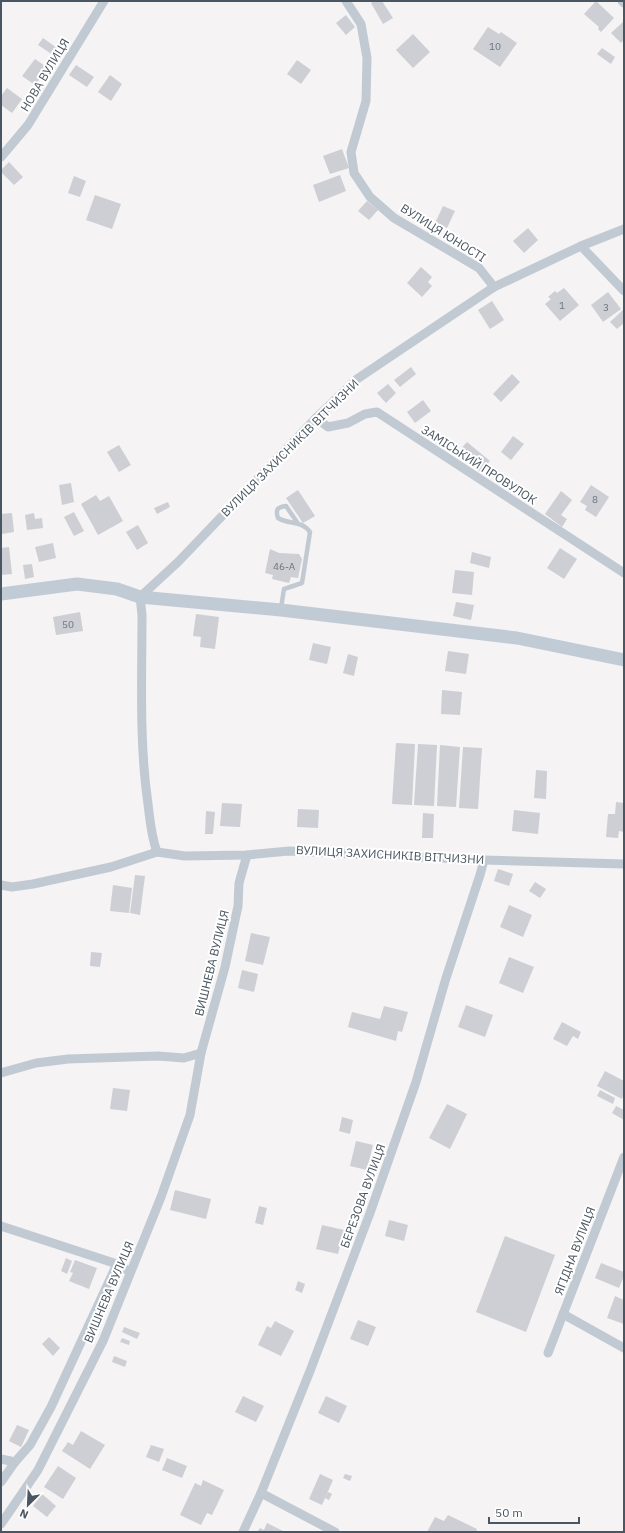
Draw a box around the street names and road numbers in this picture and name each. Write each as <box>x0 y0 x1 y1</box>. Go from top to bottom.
street label: НОВА ВУЛИЦЯ <box>17 36 72 114</box>
street label: ВУЛИЦЯ ЮНОСТІ <box>398 200 489 265</box>
street label: ВУЛИЦЯ ЗАХИСНИКІВ ВІТЧИЗНИ <box>218 376 362 520</box>
street label: ЗАМІСЬКИЙ ПРОВУЛОК <box>419 422 540 508</box>
street label: ВУЛИЦЯ ЗАХИСНИКІВ ВІТЧИЗНИ <box>296 842 484 867</box>
street label: ВИШНЕВА ВУЛИЦЯ <box>191 908 232 1017</box>
street label: БЕРЕЗОВА ВУЛИЦЯ <box>337 1142 388 1250</box>
street label: ЯГІДНА ВУЛИЦЯ <box>551 1205 598 1297</box>
street label: ВИШНЕВА ВУЛИЦЯ <box>80 1239 137 1345</box>

